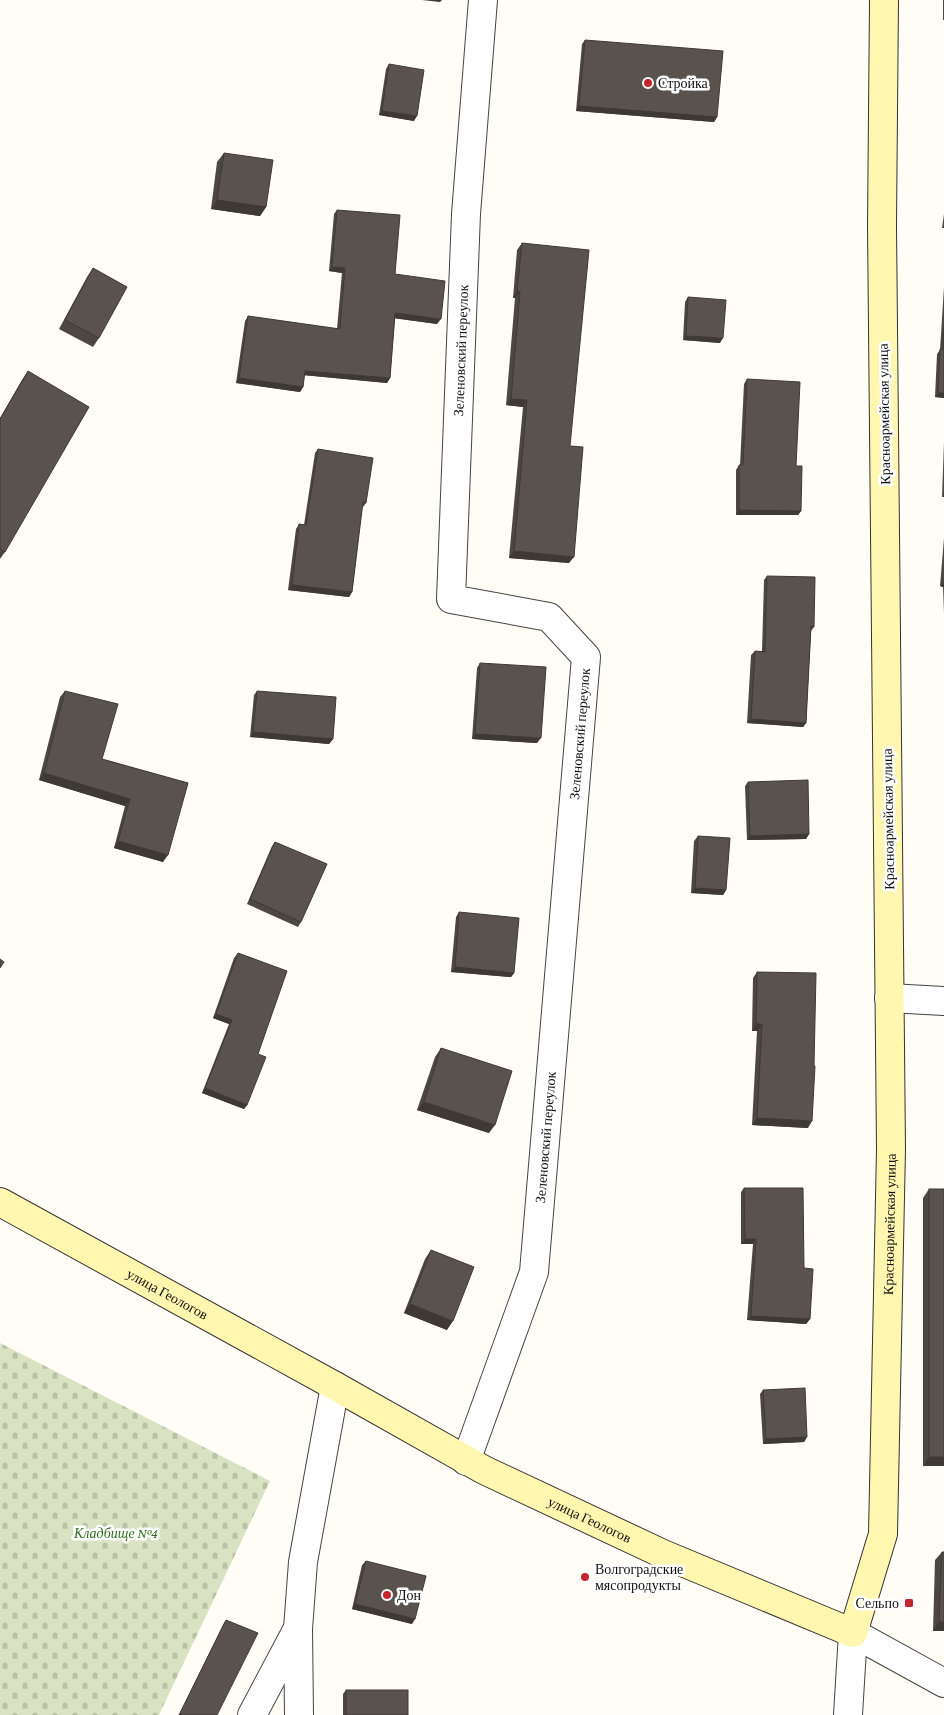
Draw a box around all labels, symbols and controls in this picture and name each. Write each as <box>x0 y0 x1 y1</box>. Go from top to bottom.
place label: Стройка <box>658 75 709 91</box>
marker: Стройка <box>642 77 654 89</box>
street label: Зеленовский переулок <box>450 284 471 417</box>
street label: Красноармейская улица <box>875 342 893 485</box>
street label: Зеленовский переулок <box>566 667 593 800</box>
street label: Красноармейская улица <box>879 747 897 890</box>
street label: Зеленовский переулок <box>532 1071 559 1204</box>
street label: Красноармейская улица <box>880 1153 899 1295</box>
street label: улица Геологов <box>124 1265 211 1323</box>
street label: улица Геологов <box>545 1493 634 1546</box>
park label: Кладбище №4 <box>73 1525 158 1541</box>
place label: Волгоградские мясопродукты <box>595 1561 683 1593</box>
marker: Волгоградские мясопродукты <box>579 1571 591 1583</box>
place label: Дон <box>397 1587 422 1603</box>
marker: Дон <box>381 1589 393 1601</box>
place label: Сельпо <box>855 1595 899 1611</box>
marker: Сельпо <box>903 1597 915 1609</box>

